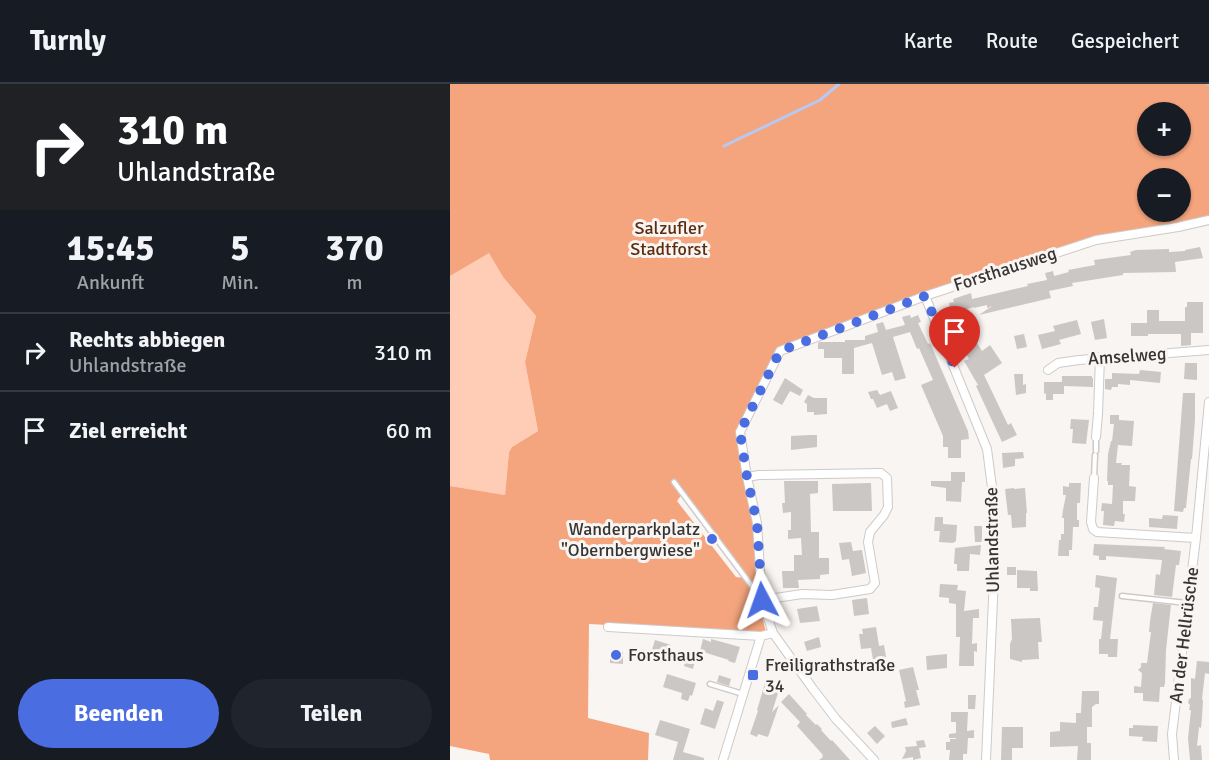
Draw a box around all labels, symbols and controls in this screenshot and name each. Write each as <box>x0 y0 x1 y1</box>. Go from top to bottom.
text: Turnly <box>30 24 106 58</box>
text: Karte <box>904 28 953 54</box>
text: Route <box>986 28 1038 54</box>
text: Gespeichert <box>1071 28 1179 54</box>
map controls <box>1137 102 1191 222</box>
button: + <box>1137 102 1191 156</box>
text: 310 m <box>117 105 228 156</box>
icon: right <box>18 108 96 186</box>
text: Uhlandstraße <box>117 156 276 189</box>
button: − <box>1137 168 1191 222</box>
park label: Salzufler Stadtforst <box>630 217 708 260</box>
text: 15:45 <box>66 226 155 271</box>
text: 5 <box>230 226 250 271</box>
text: 370 <box>325 226 384 271</box>
street label: Forsthausweg <box>951 242 1059 296</box>
text: Ankunft <box>77 270 144 295</box>
text: Min. <box>221 270 259 295</box>
text: m <box>346 270 362 295</box>
pin <box>929 306 980 368</box>
icon: arrive <box>938 315 971 348</box>
text: Rechts abbiegen <box>69 326 225 353</box>
icon: right <box>18 336 51 369</box>
text: 310 m <box>374 339 432 366</box>
street label: Amselweg <box>1087 342 1167 370</box>
text: Uhlandstraße <box>69 353 186 378</box>
icon: arrive <box>18 414 51 447</box>
text: Ziel erreicht <box>69 417 187 444</box>
text: 60 m <box>386 417 432 444</box>
street label: Uhlandstraße <box>980 487 1004 593</box>
place label: Wanderparkplatz "Obernbergwiese" <box>561 518 700 561</box>
marker: Wanderparkplatz "Obernbergwiese" <box>705 532 719 546</box>
street label: An der Hellrüsche <box>1165 566 1203 704</box>
position arrow <box>730 568 794 632</box>
place label: Forsthaus <box>628 644 704 666</box>
marker: Forsthaus <box>609 648 623 662</box>
place label: Freiligrathstraße 34 <box>765 654 895 697</box>
marker: Freiligrathstraße 34 <box>746 668 760 682</box>
button: Beenden <box>18 679 219 748</box>
button: Teilen <box>231 679 432 748</box>

